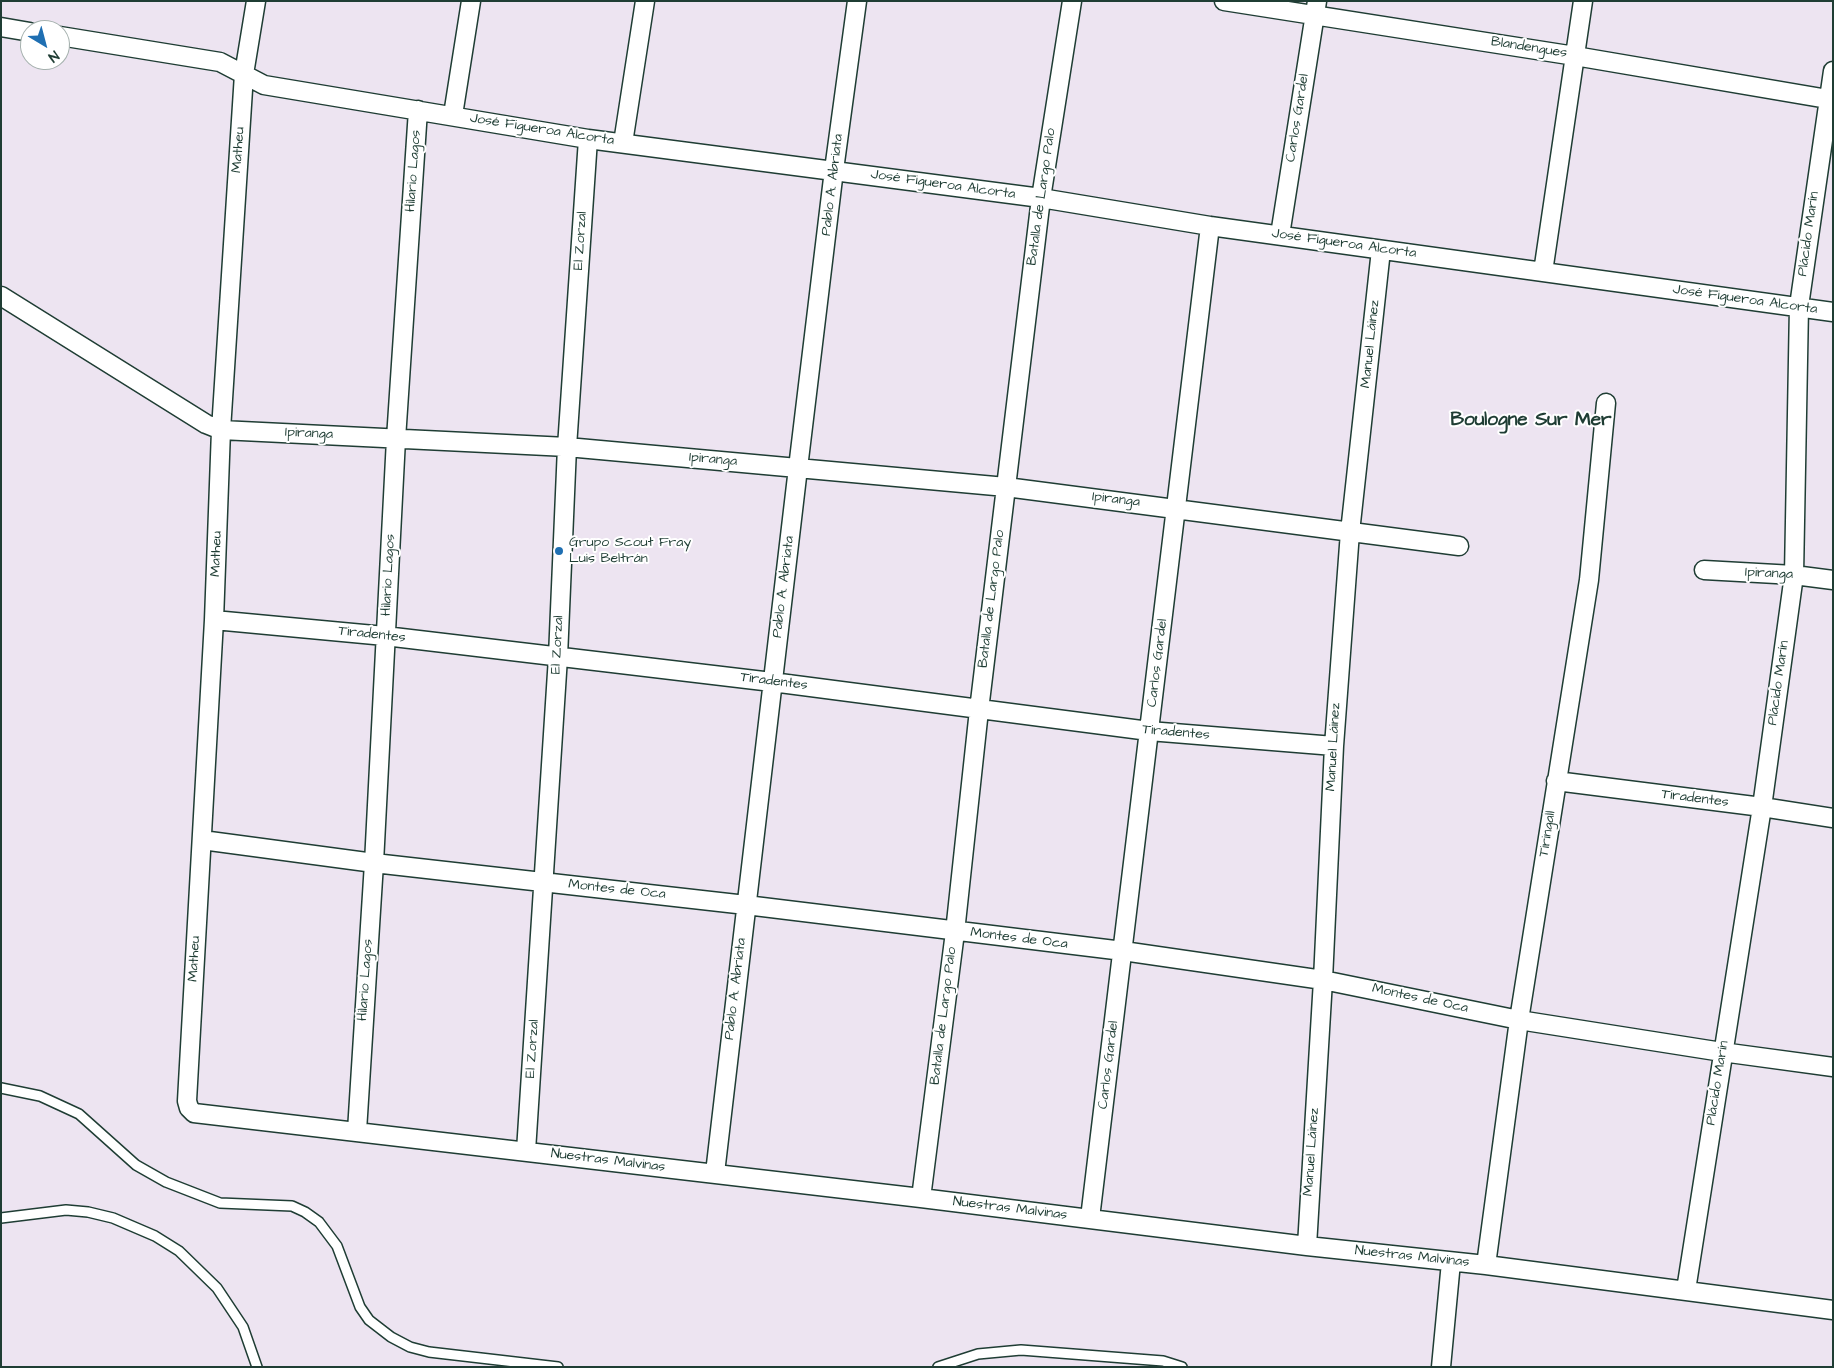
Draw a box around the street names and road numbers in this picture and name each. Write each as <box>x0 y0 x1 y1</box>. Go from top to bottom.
street label: Blandengues <box>1490 34 1568 62</box>
street label: Carlos Gardel <box>1283 73 1313 163</box>
street label: José Figueroa Alcorta <box>469 110 615 150</box>
street label: Matheu <box>229 126 249 174</box>
street label: Batalla de Largo Palo <box>1024 127 1060 267</box>
street label: Hilario Lagos <box>403 129 425 213</box>
street label: Pablo A. Abriata <box>818 133 848 237</box>
street label: José Figueroa Alcorta <box>870 167 1016 203</box>
street label: Plácido Marín <box>1795 191 1823 277</box>
street label: El Zorzal <box>571 211 591 271</box>
street label: José Figueroa Alcorta <box>1271 226 1417 262</box>
street label: José Figueroa Alcorta <box>1672 282 1818 318</box>
street label: Manuel Láinez <box>1358 299 1384 389</box>
street label: Ipiranga <box>284 424 334 444</box>
street label: Ipiranga <box>688 450 738 470</box>
street label: Ipiranga <box>1091 489 1141 511</box>
street label: Batalla de Largo Palo <box>975 529 1009 669</box>
street label: Matheu <box>208 531 226 577</box>
street label: Hilario Lagos <box>378 534 400 616</box>
street label: Pablo A. Abriata <box>769 535 799 639</box>
street label: Ipiranga <box>1744 564 1794 584</box>
street label: El Zorzal <box>548 615 568 675</box>
street label: Carlos Gardel <box>1144 618 1172 708</box>
street label: Tiradentes <box>337 623 407 647</box>
street label: Plácido Marín <box>1765 640 1793 726</box>
street label: Tiradentes <box>739 670 809 694</box>
street label: Manuel Láinez <box>1323 702 1345 792</box>
street label: Tiradentes <box>1142 722 1210 744</box>
street label: Tiradentes <box>1660 787 1730 811</box>
street label: Tiringall <box>1536 810 1560 858</box>
street label: Montes de Oca <box>567 877 667 903</box>
street label: Montes de Oca <box>969 925 1069 953</box>
street label: Matheu <box>185 936 205 982</box>
street label: Pablo A. Abriata <box>721 937 751 1041</box>
street label: Hilario Lagos <box>355 938 377 1022</box>
street label: Batalla de Largo Palo <box>927 946 961 1086</box>
street label: Montes de Oca <box>1370 981 1470 1017</box>
street label: El Zorzal <box>523 1019 543 1079</box>
street label: Carlos Gardel <box>1095 1020 1123 1110</box>
street label: Plácido Marín <box>1703 1039 1733 1127</box>
street label: Manuel Láinez <box>1301 1107 1323 1197</box>
street label: Nuestras Malvinas <box>550 1146 666 1176</box>
street label: Nuestras Malvinas <box>952 1194 1068 1224</box>
street label: Nuestras Malvinas <box>1354 1243 1470 1271</box>

